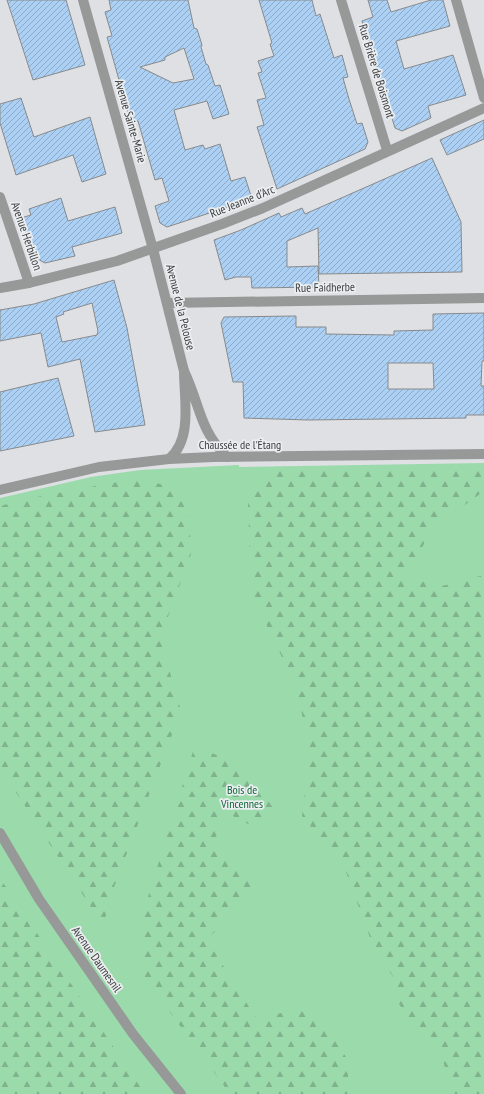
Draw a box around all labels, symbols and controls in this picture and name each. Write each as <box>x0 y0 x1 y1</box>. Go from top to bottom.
street label: Rue Brière de Boismont <box>356 22 399 120</box>
street label: Avenue Sainte-Marie <box>112 78 150 164</box>
street label: Rue Jeanne d'Arc <box>207 181 277 221</box>
street label: Avenue Herbillon <box>8 200 46 272</box>
street label: Avenue de la Pelouse <box>163 263 199 352</box>
street label: Rue Faidherbe <box>295 279 355 295</box>
street label: Chaussée de l'Étang <box>199 437 281 452</box>
park label: Bois de Vincennes <box>220 782 263 811</box>
street label: Avenue Daumesnil <box>69 923 125 995</box>

